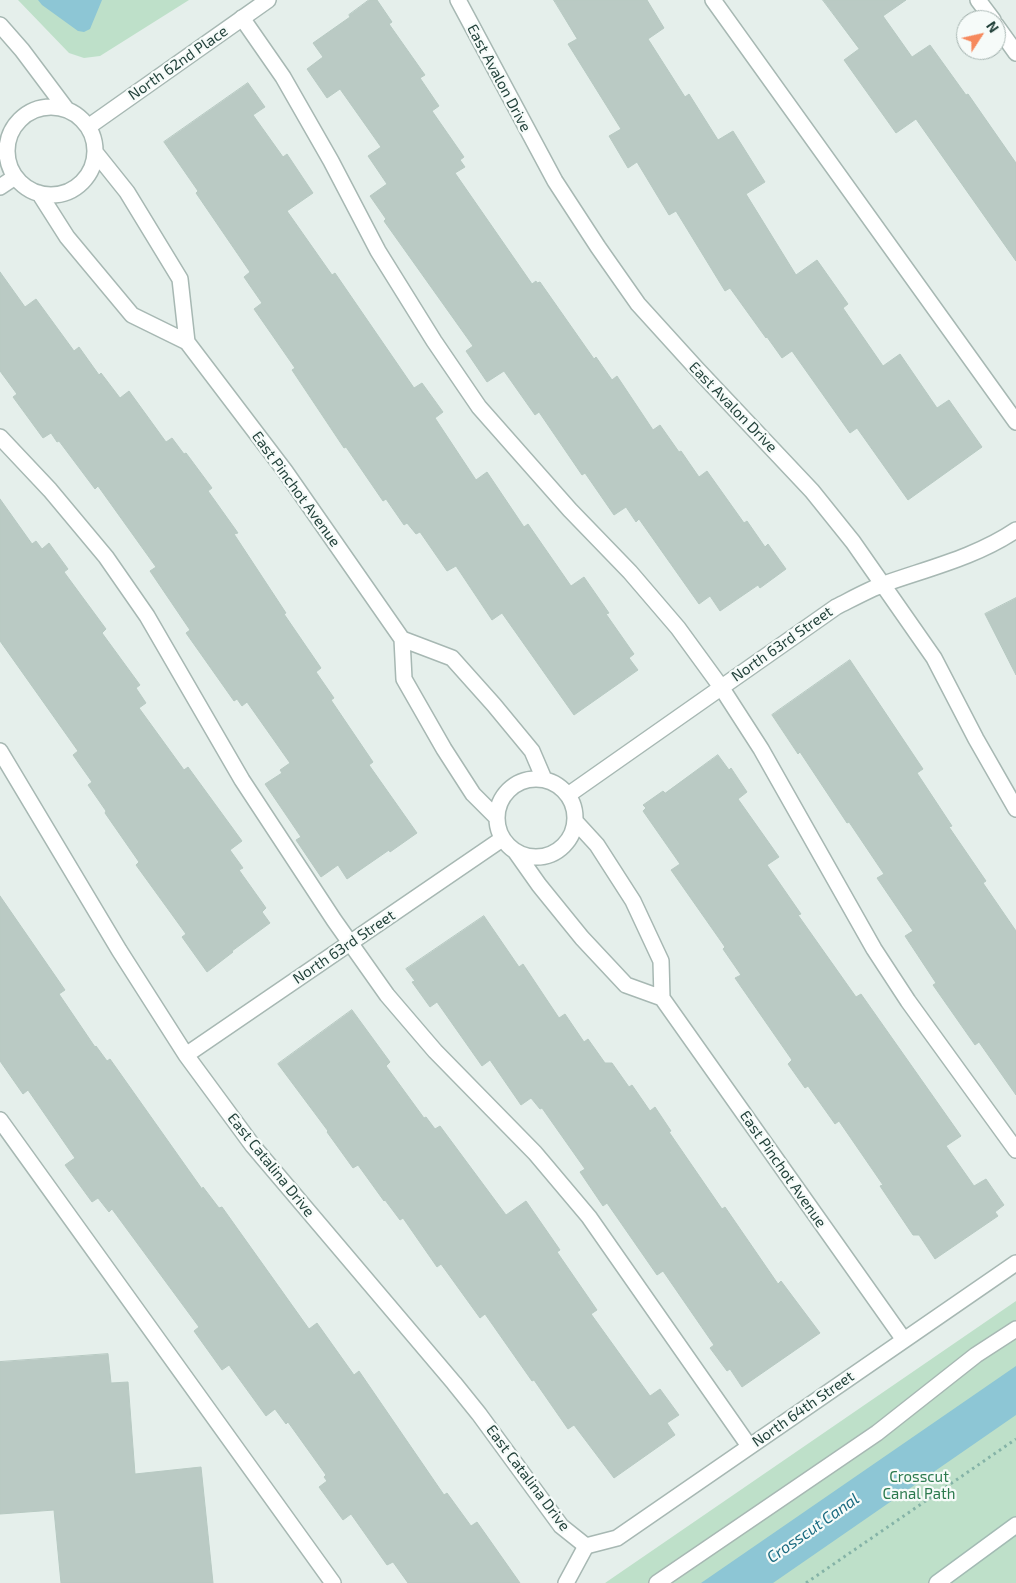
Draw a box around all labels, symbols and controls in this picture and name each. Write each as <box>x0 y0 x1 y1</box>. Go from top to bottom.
north arrow <box>956 10 1006 60</box>
text: N <box>983 18 1003 36</box>
street label: East Avalon Drive <box>463 21 535 135</box>
street label: North 62nd Place <box>125 22 231 104</box>
street label: East Avalon Drive <box>685 358 781 456</box>
street label: East Pinchot Avenue <box>248 428 344 550</box>
street label: North 63rd Street <box>728 602 836 686</box>
street label: North 63rd Street <box>290 906 398 988</box>
street label: East Pinchot Avenue <box>736 1107 830 1231</box>
street label: East Catalina Drive <box>224 1110 318 1220</box>
street label: North 64th Street <box>749 1367 857 1451</box>
street label: East Catalina Drive <box>482 1421 574 1535</box>
park label: Crosscut Canal Path <box>883 1468 955 1503</box>
water label: Crosscut Canal <box>763 1489 863 1567</box>

